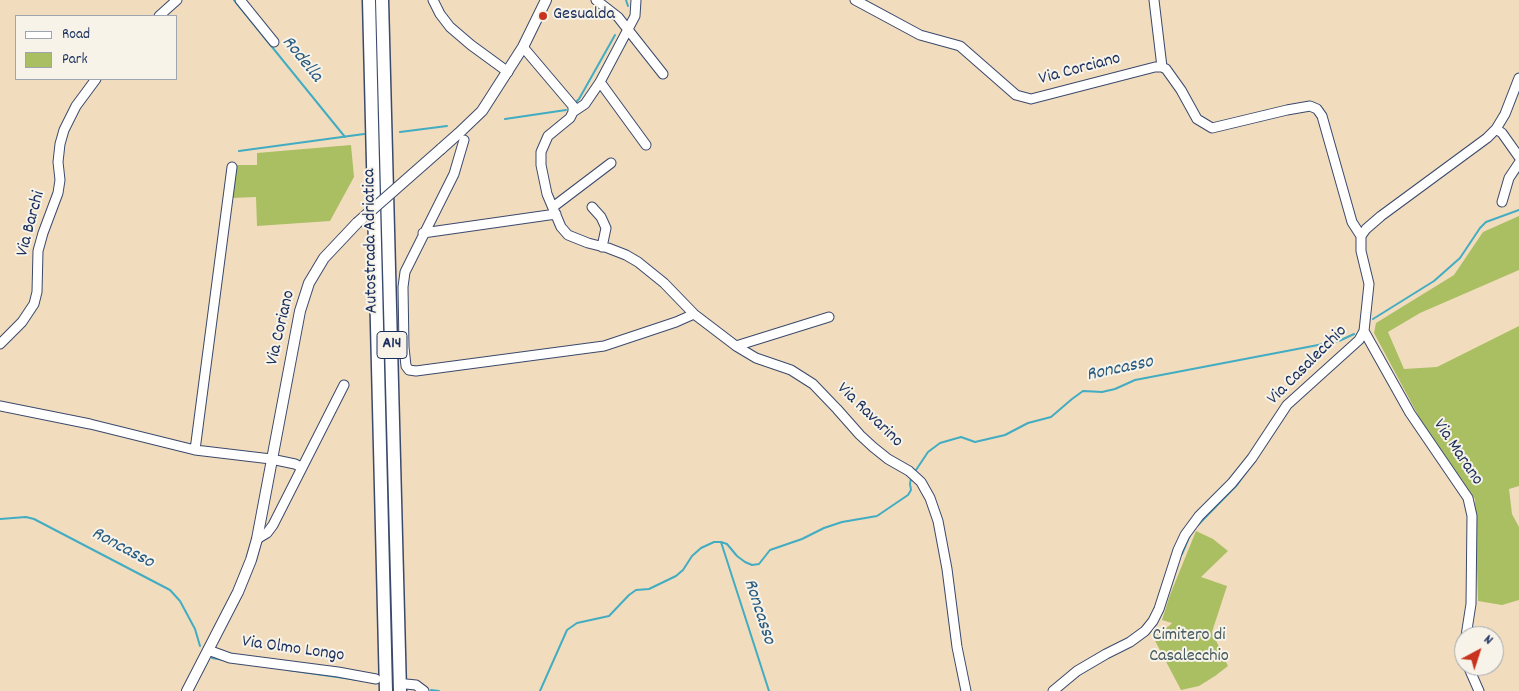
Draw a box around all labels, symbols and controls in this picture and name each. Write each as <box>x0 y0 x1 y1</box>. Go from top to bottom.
place label: Gesualda <box>553 5 615 27</box>
marker: Gesualda <box>537 10 549 22</box>
legend <box>15 15 178 80</box>
text: Road <box>62 24 90 46</box>
water label: Rodella <box>275 32 327 88</box>
text: Park <box>62 49 88 71</box>
street label: Via Corciano <box>1037 49 1123 91</box>
street label: Autostrada Adriatica <box>360 168 384 314</box>
street label: Via Barchi <box>13 189 51 259</box>
street label: Via Coriano <box>263 288 301 368</box>
street label: Via Casalecchio <box>1264 322 1352 410</box>
road number: A14 <box>377 332 407 358</box>
water label: Roncasso <box>1085 352 1155 388</box>
street label: Via Ravarino <box>831 379 907 453</box>
street label: Via Marano <box>1427 416 1487 490</box>
water label: Roncasso <box>87 523 157 575</box>
water label: Roncasso <box>737 576 779 648</box>
park label: Cimitero di Casalecchio <box>1149 626 1229 669</box>
north arrow <box>1454 626 1504 676</box>
text: N <box>1479 630 1497 650</box>
street label: Via Olmo Longo <box>240 632 346 668</box>

